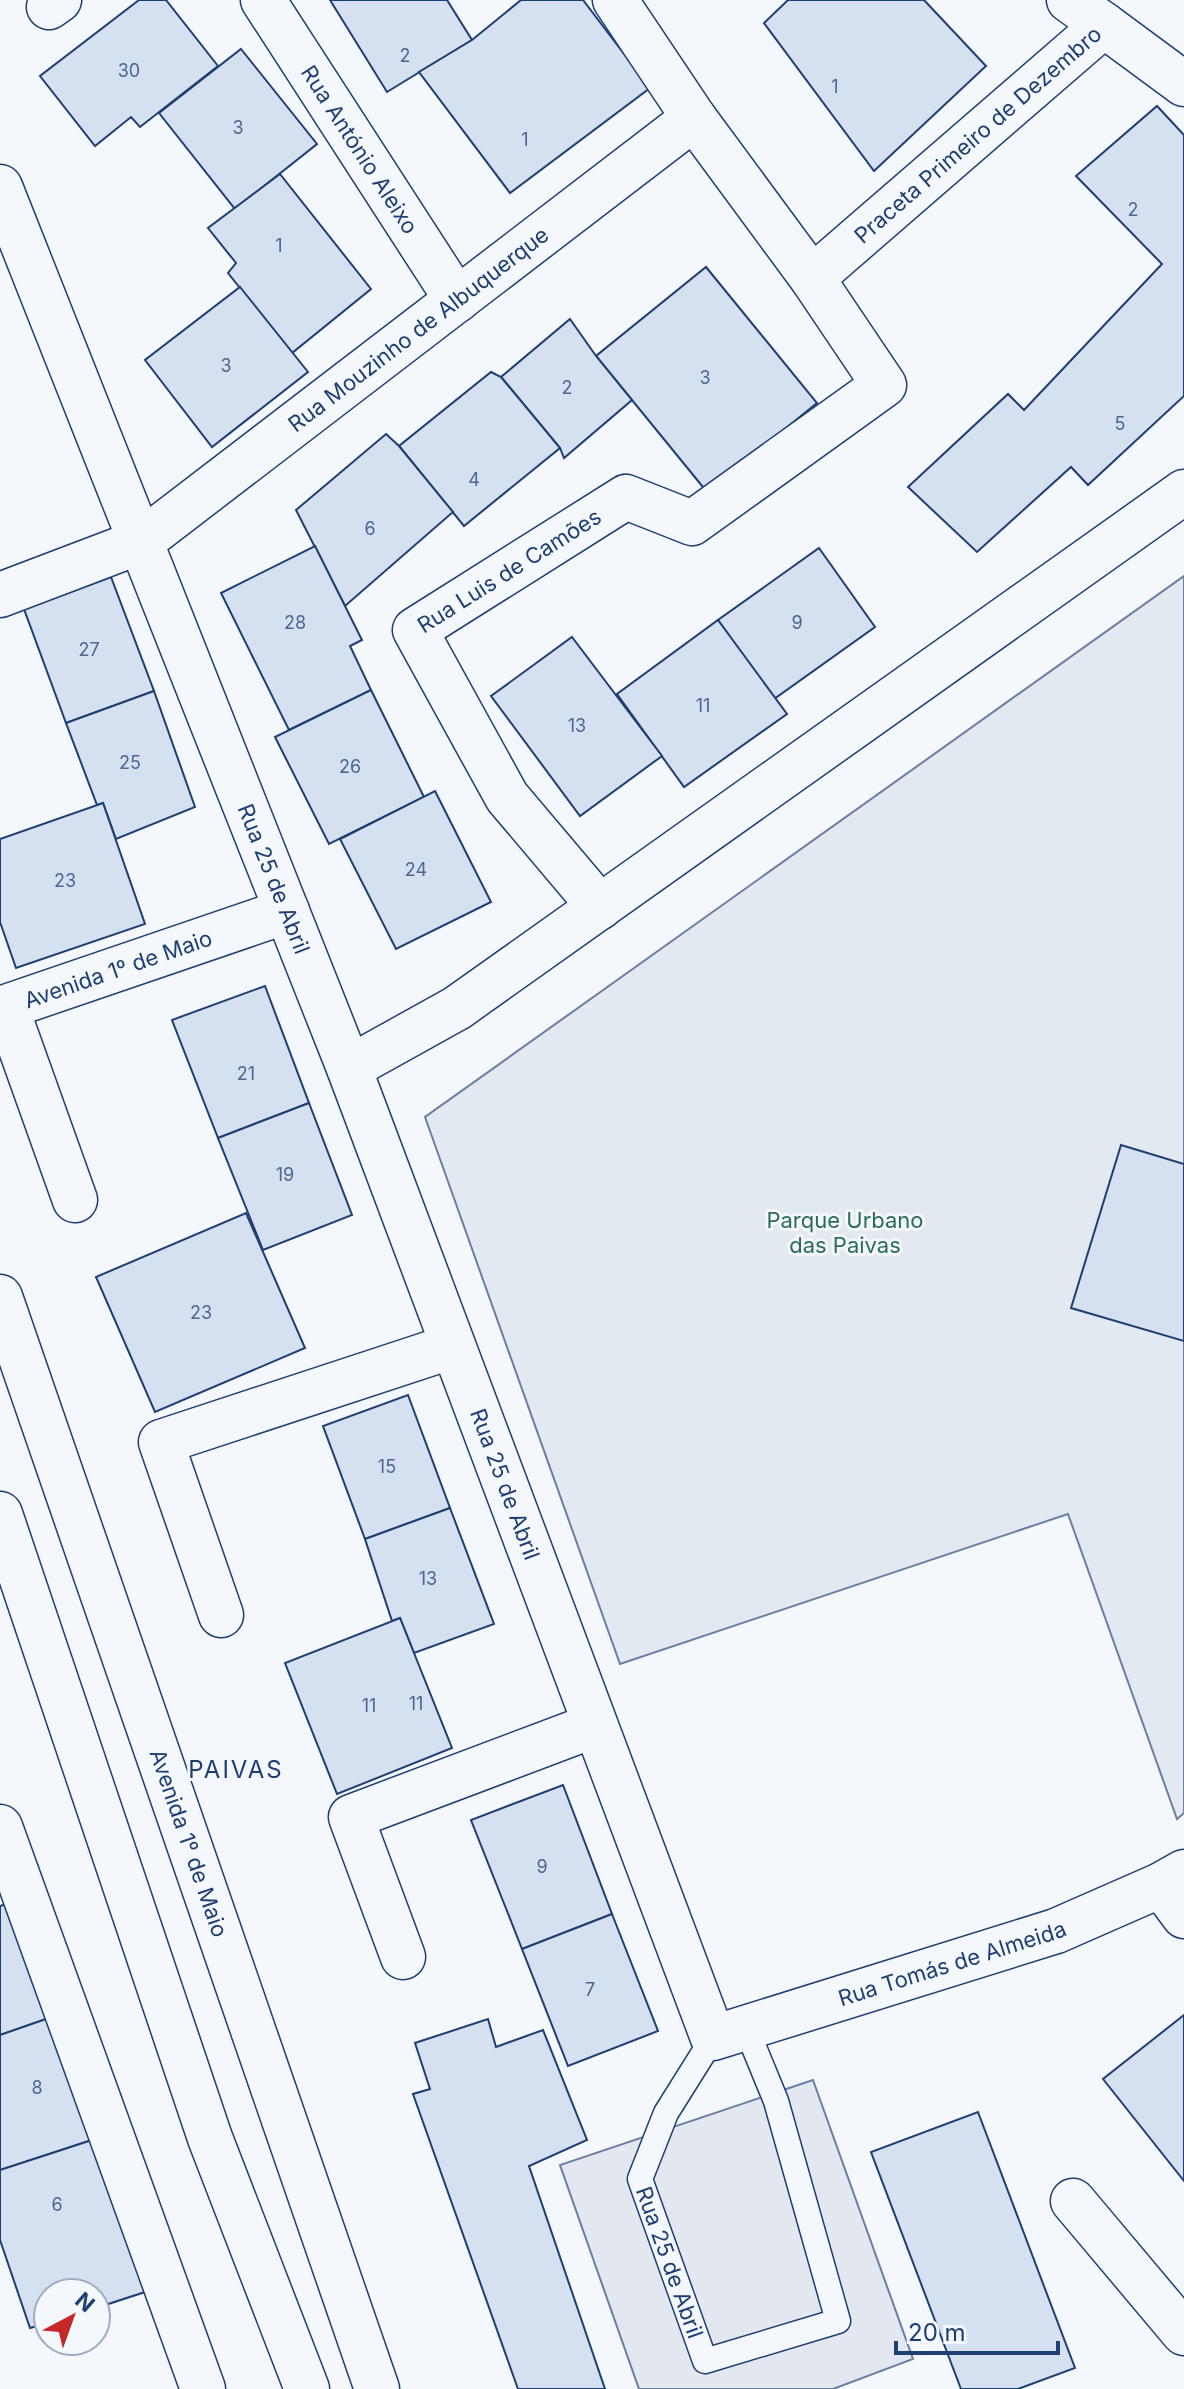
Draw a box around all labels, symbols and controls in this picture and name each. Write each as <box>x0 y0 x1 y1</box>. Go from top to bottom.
street label: Praceta Primeiro de Dezembro <box>849 20 1106 248</box>
house number: 2 <box>400 45 410 66</box>
house number: 30 <box>118 60 140 81</box>
street label: Rua António Aleixo <box>296 60 424 238</box>
house number: 1 <box>831 76 839 97</box>
house number: 3 <box>232 117 244 138</box>
house number: 1 <box>521 129 529 150</box>
house number: 2 <box>1128 199 1138 220</box>
street label: Rua Mouzinho de Albuquerque <box>283 221 554 437</box>
house number: 1 <box>275 235 283 256</box>
house number: 3 <box>220 355 232 376</box>
house number: 3 <box>699 367 711 388</box>
house number: 2 <box>562 377 572 398</box>
house number: 5 <box>1115 413 1125 434</box>
house number: 4 <box>468 469 480 490</box>
street label: Rua Luis de Camões <box>412 503 606 638</box>
house number: 6 <box>364 518 376 539</box>
house number: 28 <box>284 612 306 633</box>
house number: 9 <box>791 612 803 633</box>
house number: 27 <box>78 639 100 660</box>
house number: 11 <box>696 695 710 716</box>
house number: 13 <box>568 715 586 736</box>
house number: 25 <box>119 752 141 773</box>
house number: 26 <box>339 756 361 777</box>
street label: Rua 25 de Abril <box>233 800 315 957</box>
house number: 24 <box>405 859 427 880</box>
house number: 23 <box>54 870 76 891</box>
street label: Avenida 1º de Maio <box>21 925 215 1013</box>
house number: 21 <box>237 1063 255 1084</box>
house number: 19 <box>276 1164 294 1185</box>
park label: Parque Urbano das Paivas <box>766 1207 924 1258</box>
house number: 23 <box>190 1302 212 1323</box>
street label: Rua 25 de Abril <box>465 1405 545 1563</box>
house number: 15 <box>378 1456 396 1477</box>
house number: 13 <box>419 1568 437 1589</box>
house number: 11 <box>409 1693 423 1714</box>
house number: 11 <box>362 1695 376 1716</box>
street label: Avenida 1º de Maio <box>145 1746 233 1940</box>
district label: PAIVAS <box>188 1755 284 1784</box>
house number: 9 <box>536 1856 548 1877</box>
street label: Rua Tomás de Almeida <box>835 1915 1070 2011</box>
house number: 7 <box>585 1979 595 2000</box>
house number: 8 <box>31 2077 43 2098</box>
street label: Rua 25 de Abril <box>631 2183 709 2342</box>
house number: 6 <box>51 2194 63 2215</box>
north arrow <box>32 2277 112 2357</box>
text: N <box>70 2287 100 2317</box>
scale bar <box>896 2305 1058 2355</box>
text: 20 m <box>908 2318 966 2347</box>

